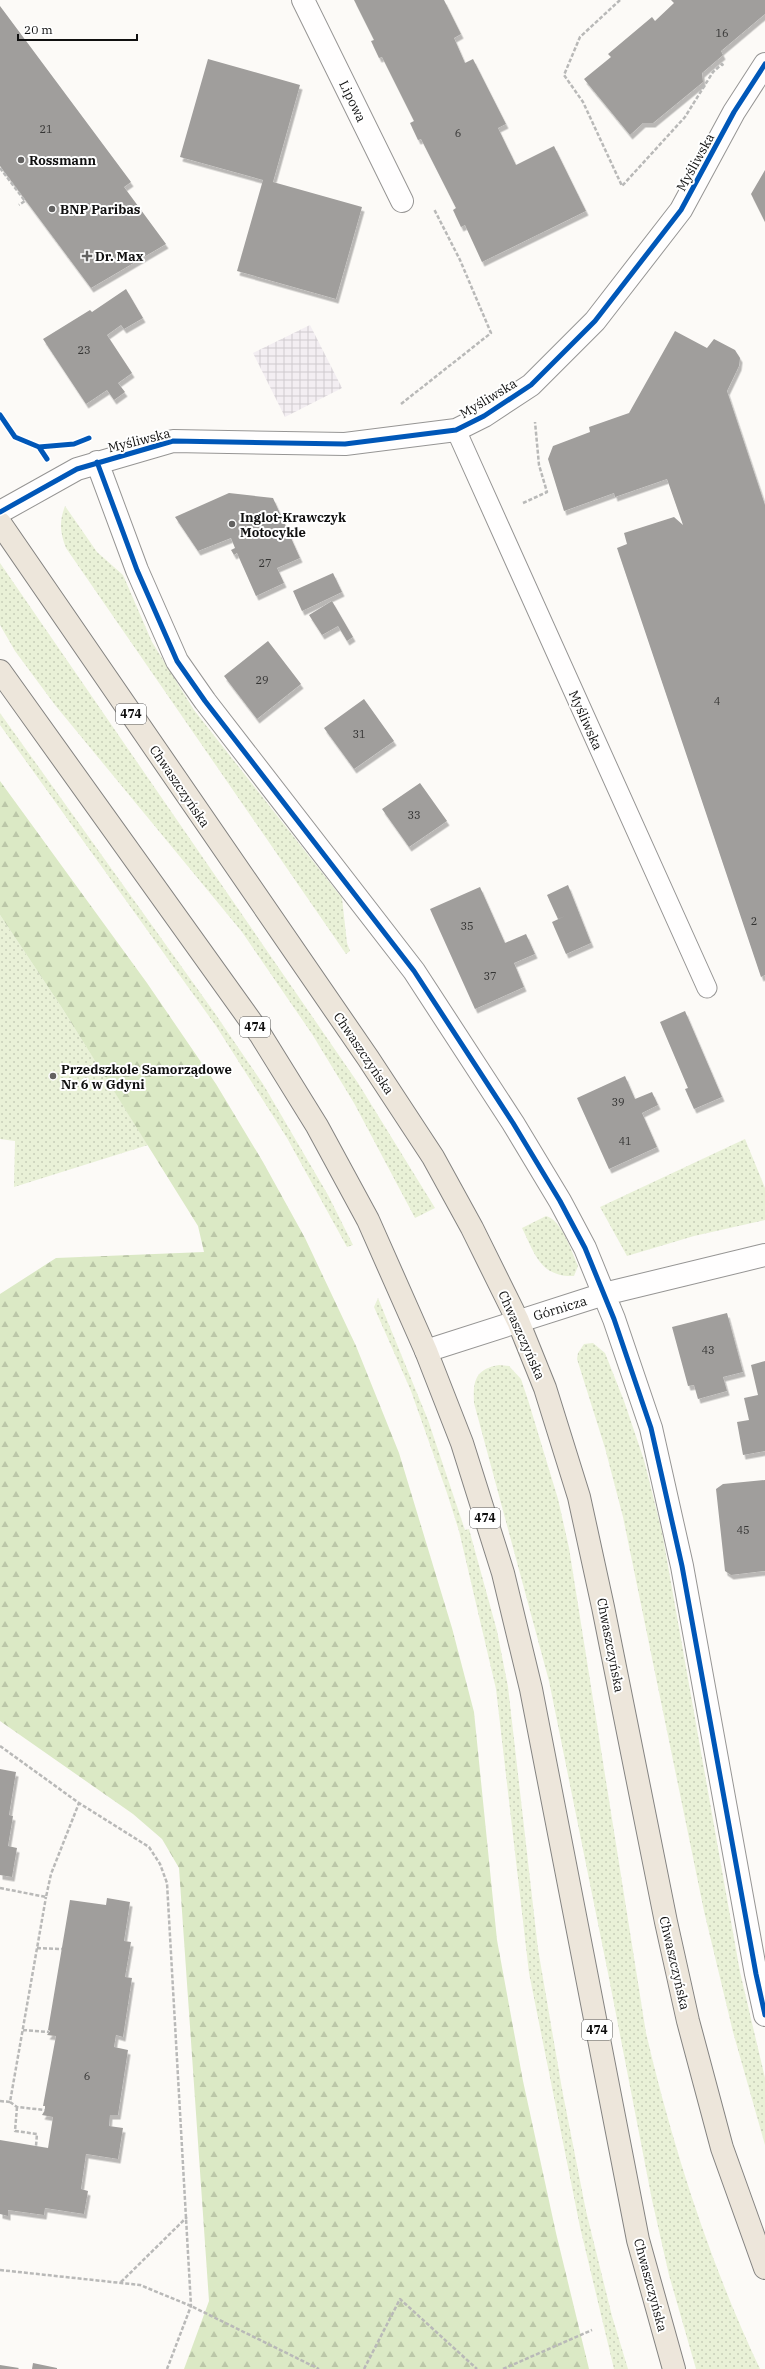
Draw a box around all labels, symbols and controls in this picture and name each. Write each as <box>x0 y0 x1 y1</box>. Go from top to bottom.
scale bar <box>18 16 137 42</box>
text: 20 m <box>24 22 53 37</box>
house number: 16 <box>715 26 729 40</box>
street label: Lipowa <box>335 78 370 125</box>
house number: 21 <box>39 122 53 136</box>
house number: 6 <box>455 126 461 140</box>
street label: Myśliwska <box>673 130 718 194</box>
place label: Rossmann <box>29 152 97 169</box>
marker: Rossmann <box>16 155 26 165</box>
place label: BNP Paribas <box>60 201 141 218</box>
marker: BNP Paribas <box>47 204 57 214</box>
place label: Dr. Max <box>95 248 144 265</box>
marker: Dr. Max <box>82 251 92 261</box>
house number: 23 <box>77 343 91 357</box>
street label: Myśliwska <box>457 375 520 422</box>
street label: Myśliwska <box>106 425 172 456</box>
place label: Inglot-Krawczyk Motocykle <box>240 509 347 541</box>
marker: Inglot-Krawczyk Motocykle <box>227 519 237 529</box>
house number: 27 <box>258 556 272 570</box>
house number: 29 <box>255 673 269 687</box>
street label: Myśliwska <box>565 688 606 753</box>
house number: 4 <box>714 694 721 708</box>
road number: 474 <box>116 704 146 724</box>
house number: 31 <box>352 727 366 741</box>
street label: Chwaszczyńska <box>146 742 213 831</box>
house number: 33 <box>407 808 421 822</box>
house number: 2 <box>751 914 757 928</box>
house number: 35 <box>460 919 474 933</box>
house number: 37 <box>483 969 497 983</box>
street label: Chwaszczyńska <box>330 1009 397 1098</box>
road number: 474 <box>240 1017 270 1037</box>
place label: Przedszkole Samorządowe Nr 6 w Gdyni <box>61 1061 232 1093</box>
marker: Przedszkole Samorządowe Nr 6 w Gdyni <box>48 1071 58 1081</box>
house number: 39 <box>611 1095 625 1109</box>
house number: 41 <box>618 1134 632 1148</box>
street label: Chwaszczyńska <box>494 1288 549 1382</box>
street label: Górnicza <box>531 1292 589 1325</box>
house number: 43 <box>701 1343 715 1357</box>
road number: 474 <box>470 1508 500 1528</box>
house number: 45 <box>736 1523 750 1537</box>
street label: Chwaszczyńska <box>593 1597 628 1694</box>
street label: Chwaszczyńska <box>655 1915 694 2012</box>
road number: 474 <box>582 2020 612 2040</box>
house number: 6 <box>84 2069 90 2083</box>
street label: Chwaszczyńska <box>630 2237 671 2334</box>

